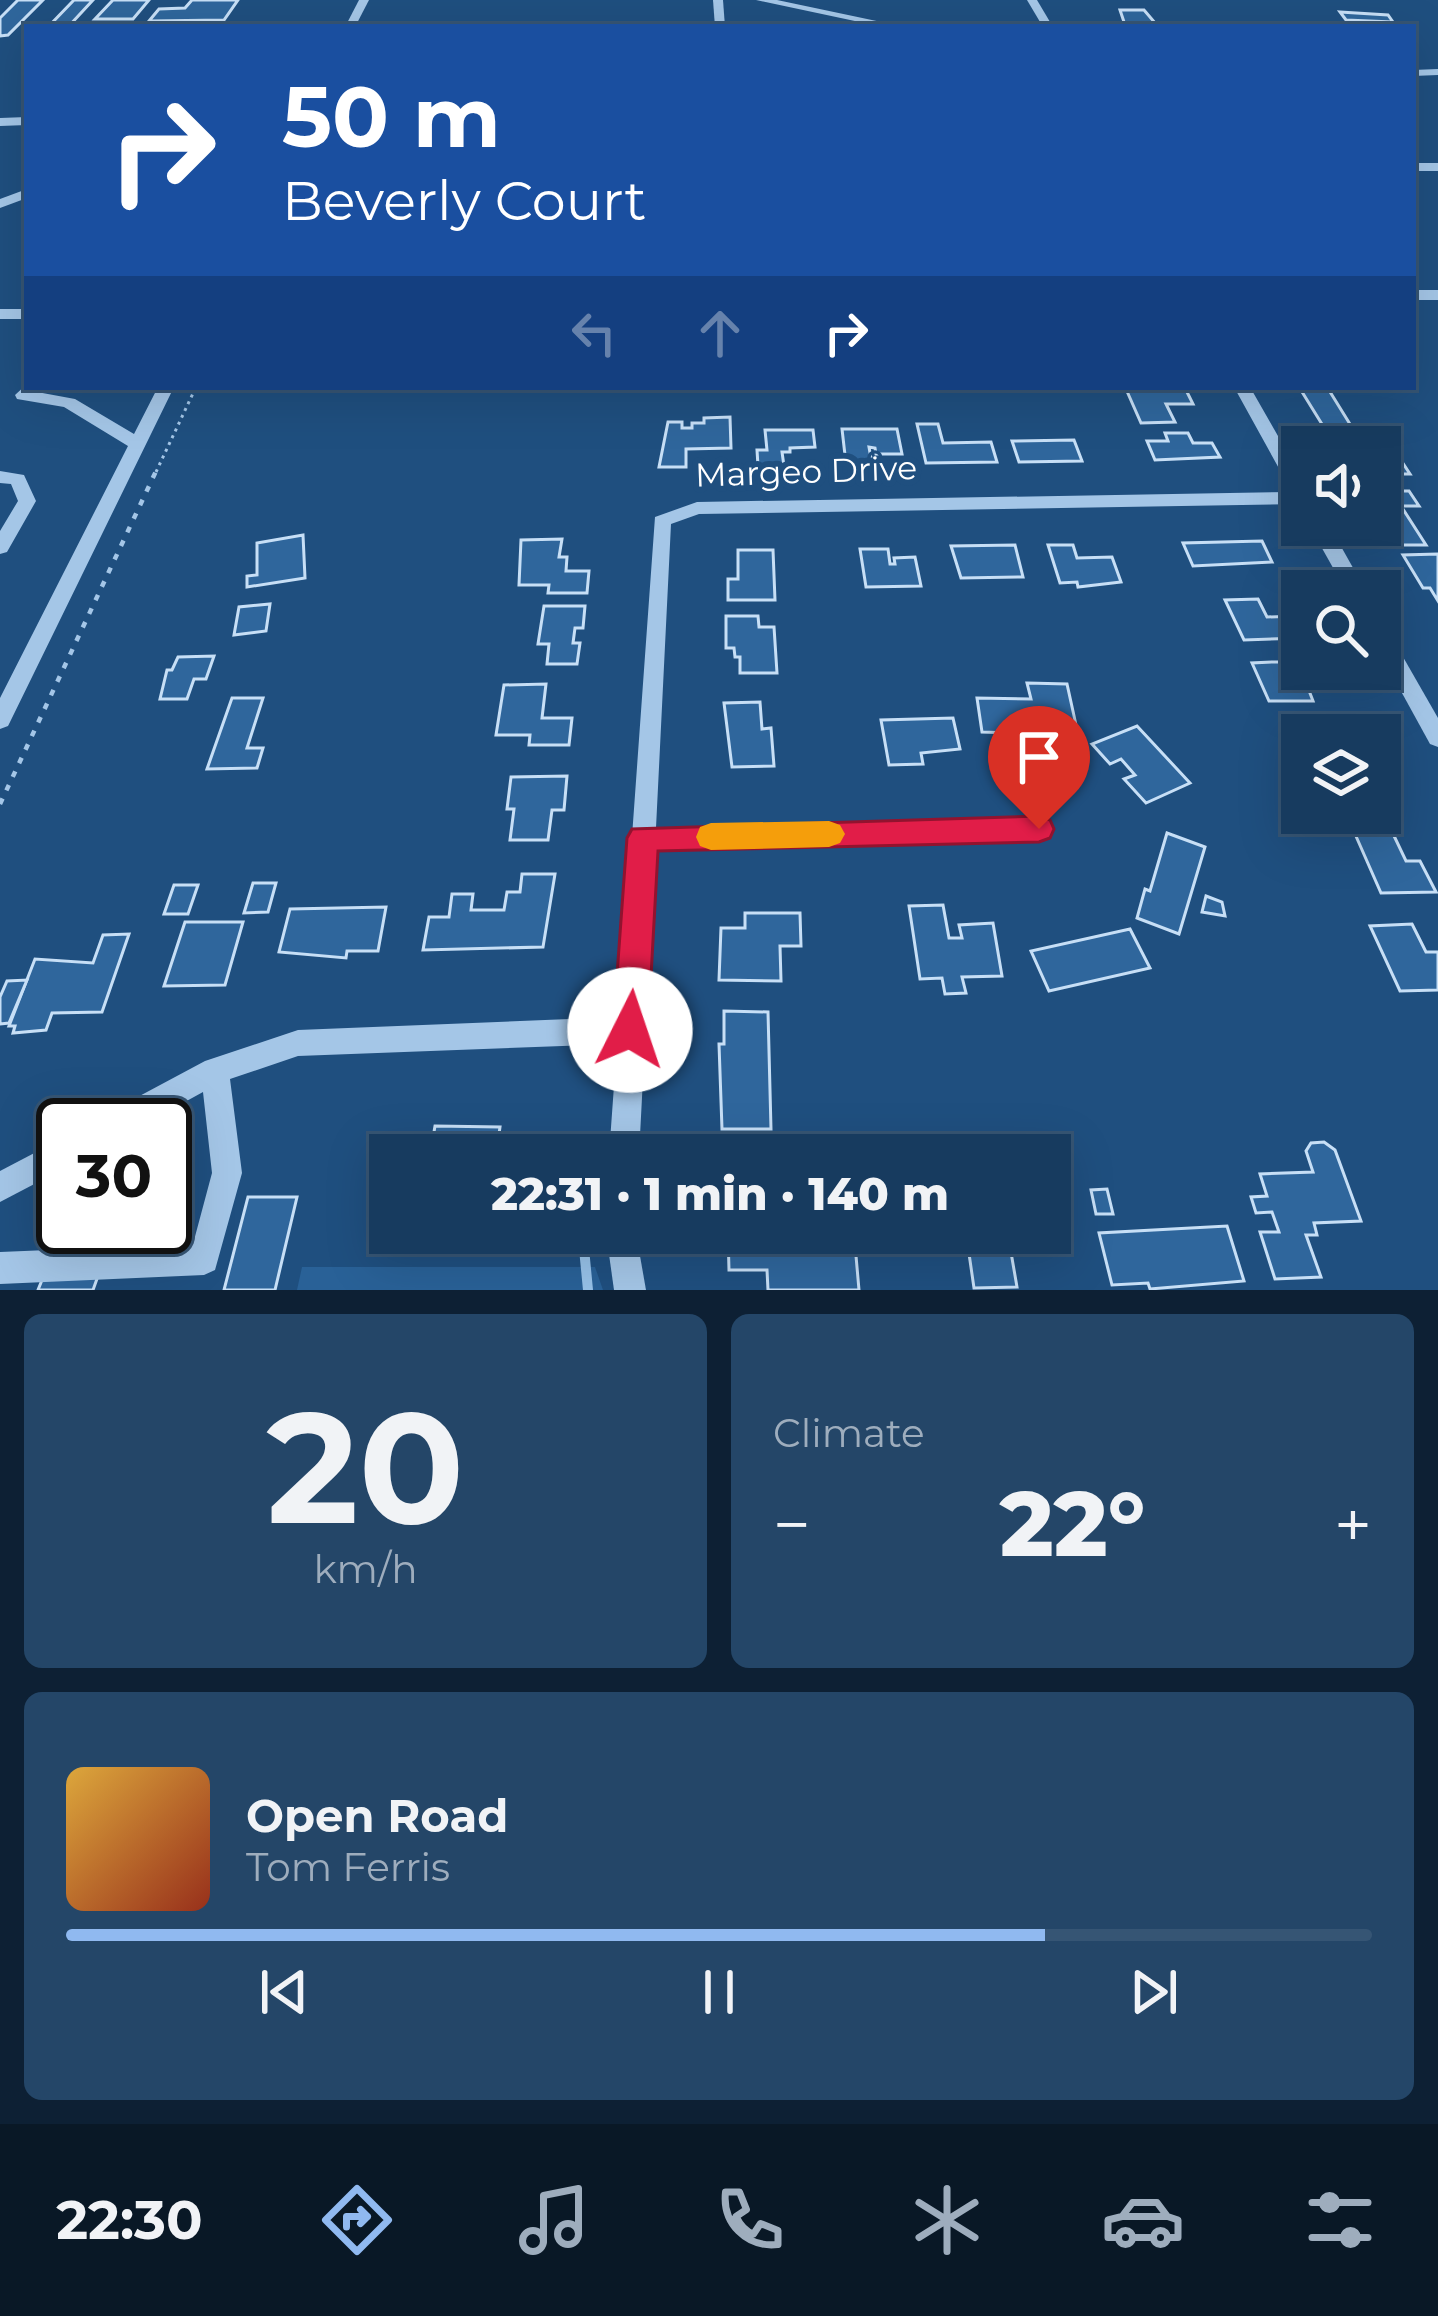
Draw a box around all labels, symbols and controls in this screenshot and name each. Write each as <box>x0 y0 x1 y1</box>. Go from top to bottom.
text: 50 m <box>282 66 501 168</box>
icon: right <box>84 72 240 228</box>
text: Beverly Court <box>282 168 646 234</box>
icon: left <box>561 300 627 366</box>
icon: ahead <box>687 300 753 366</box>
icon: right <box>813 300 879 366</box>
map controls <box>1281 426 1401 834</box>
button: sound <box>1281 426 1401 546</box>
street label: Margeo Drive <box>694 447 918 495</box>
button: search <box>1281 570 1401 690</box>
pin <box>988 706 1090 829</box>
button: layers <box>1281 714 1401 834</box>
icon: arrive <box>1006 724 1072 790</box>
position arrow <box>567 967 693 1093</box>
speed limit sign: 30 <box>36 1098 192 1254</box>
text: 22:31 · 1 min · 140 m <box>491 1166 949 1221</box>
text: 20 <box>267 1372 464 1562</box>
text: Climate <box>773 1409 925 1457</box>
text: 22° <box>1000 1469 1145 1579</box>
text: − <box>773 1484 811 1565</box>
text: + <box>1334 1484 1372 1565</box>
text: km/h <box>313 1545 418 1593</box>
text: Open Road <box>246 1788 508 1843</box>
text: Tom Ferris <box>246 1843 450 1891</box>
icon: previous <box>251 1959 317 2025</box>
icon: pause <box>686 1959 752 2025</box>
icon: next <box>1121 1959 1187 2025</box>
icon: directions <box>315 2178 399 2262</box>
icon: music <box>512 2178 596 2262</box>
icon: phone <box>708 2178 792 2262</box>
icon: climate <box>905 2178 989 2262</box>
icon: car <box>1101 2178 1185 2262</box>
icon: filters <box>1298 2178 1382 2262</box>
text: 22:30 <box>56 2187 203 2253</box>

